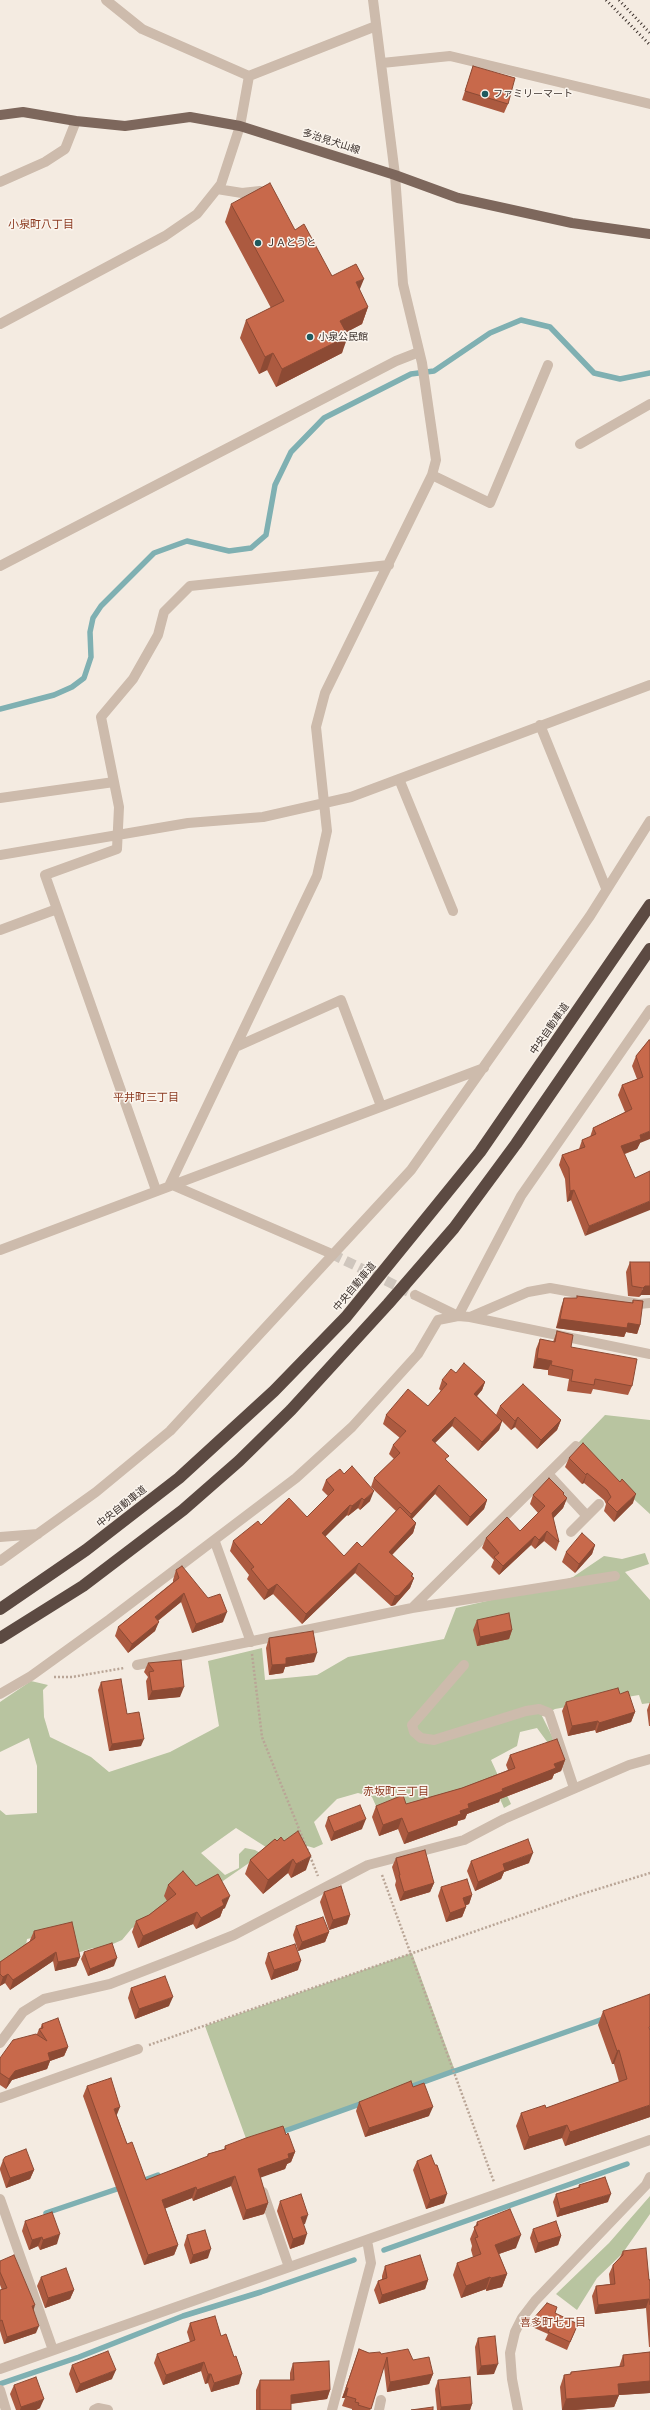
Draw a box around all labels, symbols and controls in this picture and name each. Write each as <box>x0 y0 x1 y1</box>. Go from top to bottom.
place label: ファミリーマート <box>493 88 573 100</box>
marker: ファミリーマート <box>480 89 490 99</box>
street label: 多治見犬山線 <box>301 127 361 157</box>
district label: 小泉町八丁目 <box>8 218 74 232</box>
place label: ＪＡとうと <box>266 237 316 249</box>
marker: ＪＡとうと <box>253 238 263 248</box>
place label: 小泉公民館 <box>318 331 368 343</box>
marker: 小泉公民館 <box>305 332 315 342</box>
street label: 中央自動車道 <box>528 1001 572 1057</box>
district label: 平井町三丁目 <box>113 1091 179 1105</box>
street label: 中央自動車道 <box>331 1260 379 1314</box>
street label: 中央自動車道 <box>95 1484 149 1530</box>
district label: 赤坂町三丁目 <box>363 1785 429 1799</box>
district label: 喜多町七丁目 <box>520 2316 586 2330</box>

